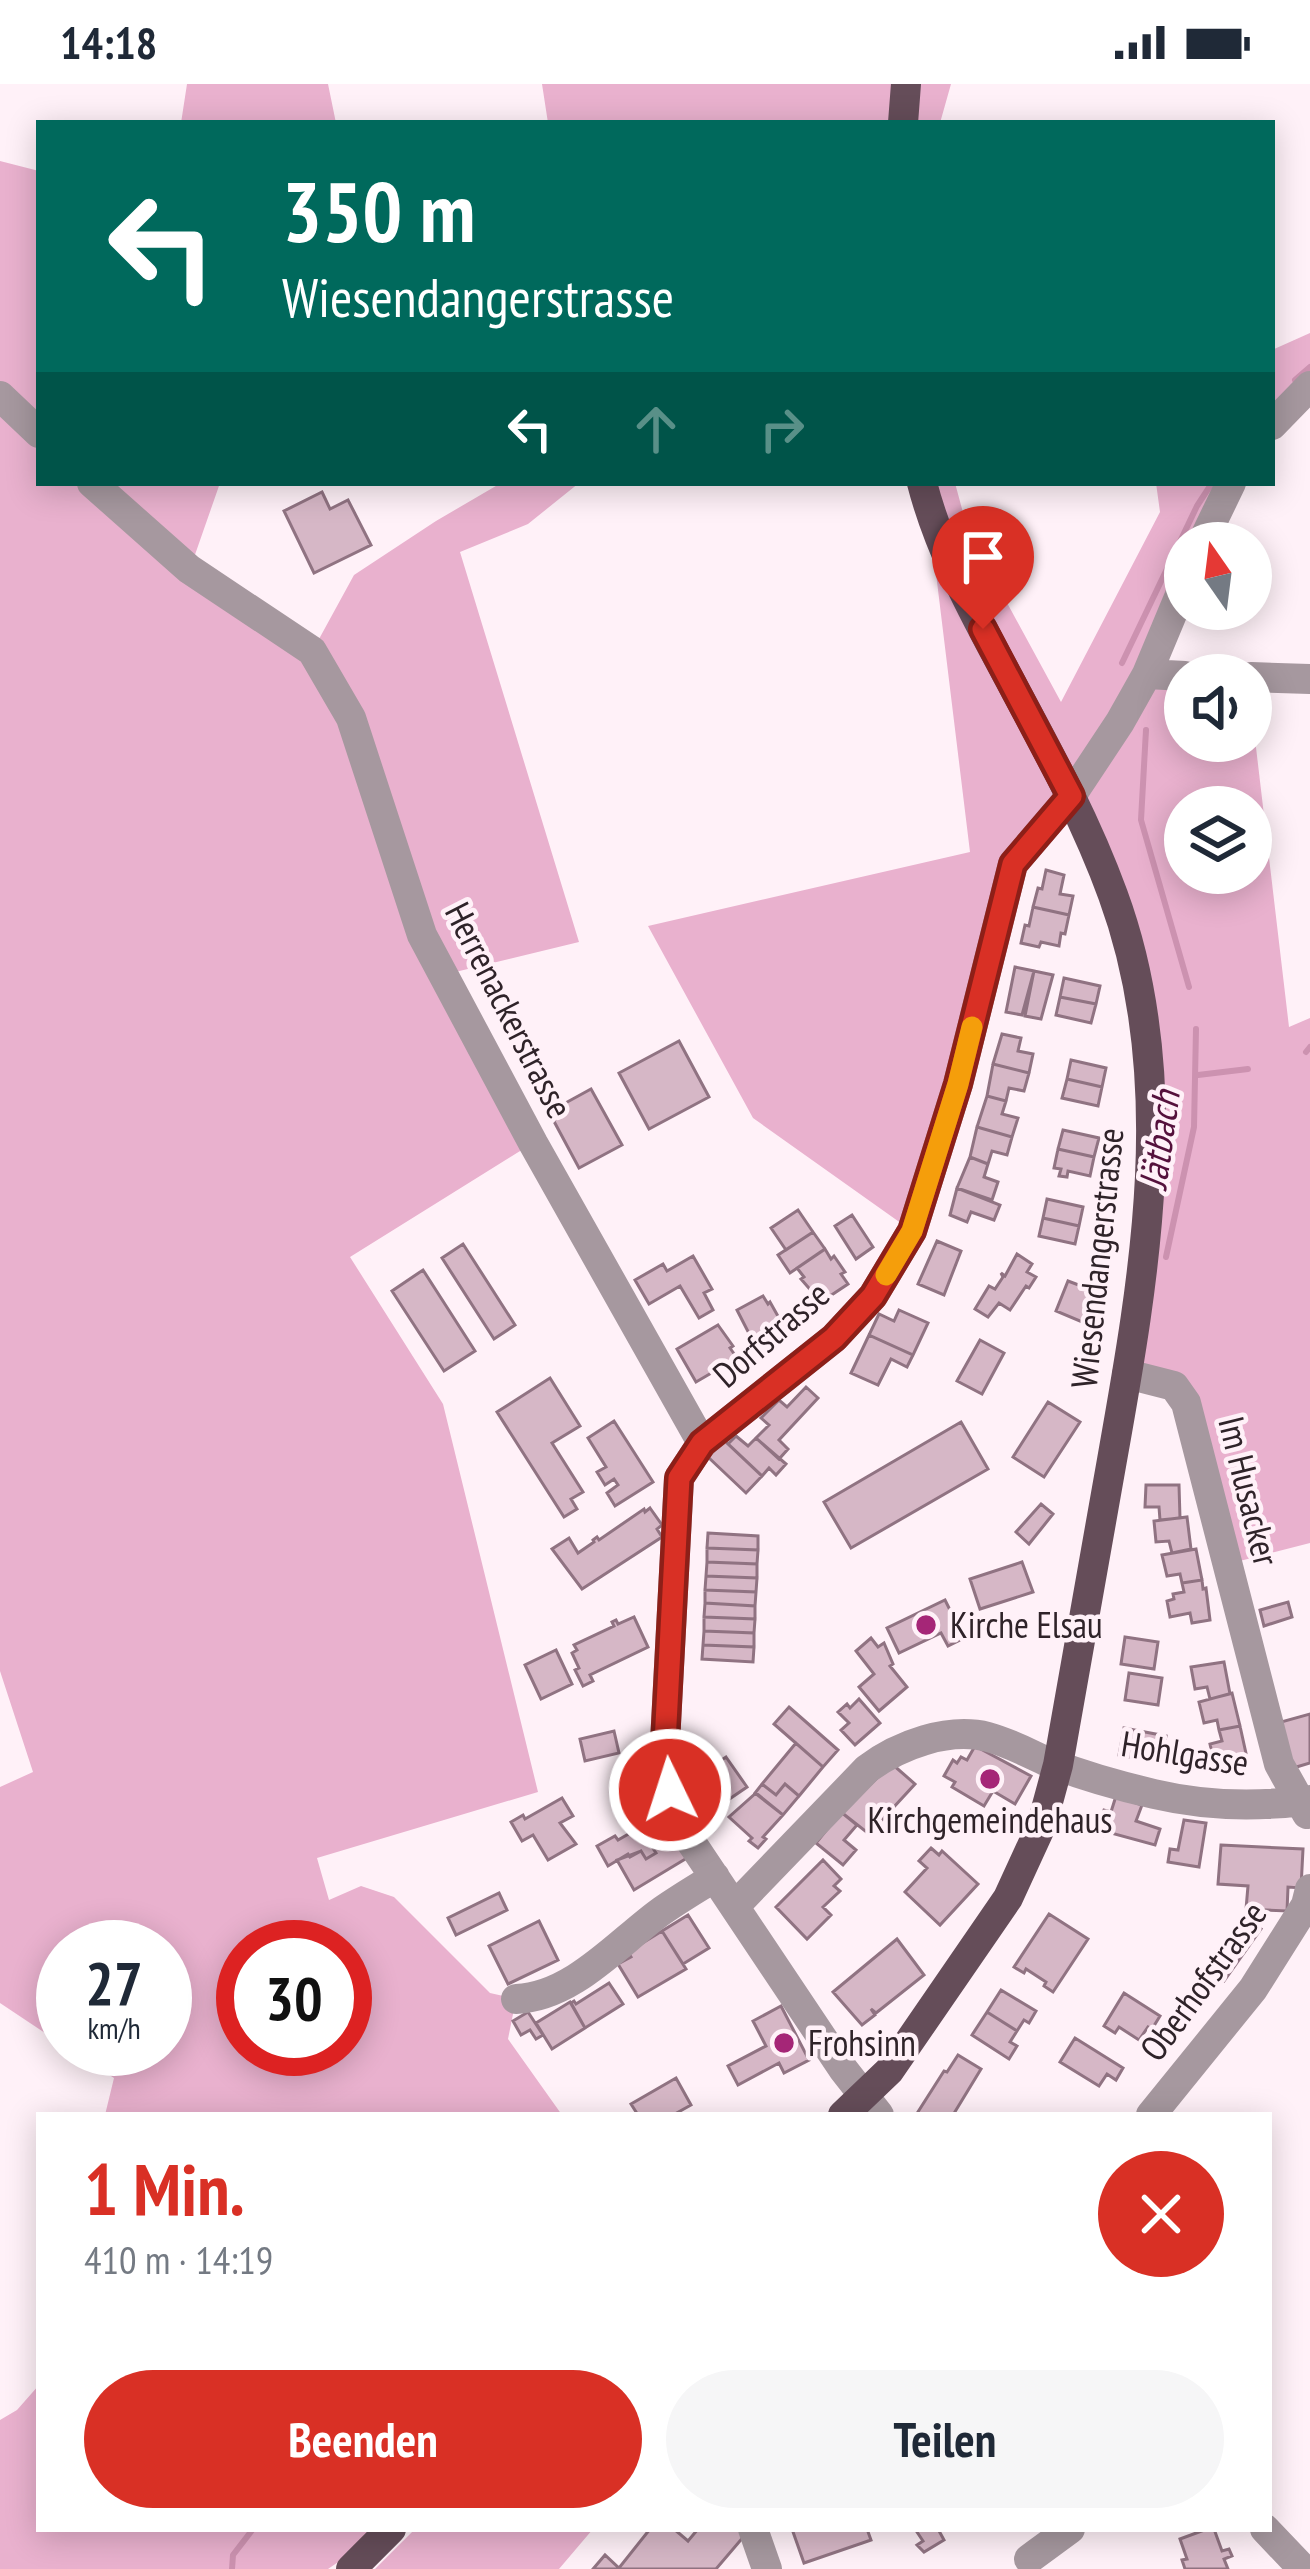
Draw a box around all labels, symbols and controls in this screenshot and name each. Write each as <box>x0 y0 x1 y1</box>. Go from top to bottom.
text: 14:18 <box>60 13 157 71</box>
text: 350 m <box>282 156 475 265</box>
icon: left <box>84 168 240 324</box>
text: Wiesendangerstrasse <box>282 262 674 332</box>
icon: left <box>497 396 563 462</box>
icon: ahead <box>623 396 689 462</box>
icon: right <box>749 396 815 462</box>
pin <box>932 506 1034 629</box>
north arrow <box>1164 522 1272 630</box>
map controls <box>1164 522 1272 894</box>
icon: arrive <box>950 524 1016 590</box>
button: sound <box>1164 654 1272 762</box>
button: layers <box>1164 786 1272 894</box>
street label: Herrenackerstrasse <box>435 894 584 1125</box>
water label: Jätbach <box>1126 1085 1191 1194</box>
street label: Wiesendangerstrasse <box>1059 1126 1134 1390</box>
street label: Dorfstrasse <box>703 1270 839 1397</box>
street label: Im Husacker <box>1208 1411 1291 1570</box>
place label: Kirche Elsau <box>950 1601 1103 1648</box>
marker: Kirche Elsau <box>913 1612 939 1638</box>
street label: Hohlgasse <box>1118 1719 1252 1786</box>
position arrow <box>607 1727 733 1853</box>
marker: Kirchgemeindehaus <box>977 1766 1003 1792</box>
place label: Kirchgemeindehaus <box>868 1796 1112 1843</box>
street label: Oberhofstrasse <box>1129 1892 1276 2070</box>
speed limit sign: 30 <box>216 1920 372 2076</box>
text: 27 <box>85 1944 143 2022</box>
text: km/h <box>87 2008 141 2047</box>
place label: Frohsinn <box>808 2019 916 2066</box>
marker: Frohsinn <box>771 2030 797 2056</box>
text: 1 Min. <box>84 2142 245 2235</box>
button: close <box>1098 2151 1224 2277</box>
text: 410 m · 14:19 <box>84 2234 273 2285</box>
button: Beenden <box>84 2370 642 2508</box>
button: Teilen <box>666 2370 1224 2508</box>

